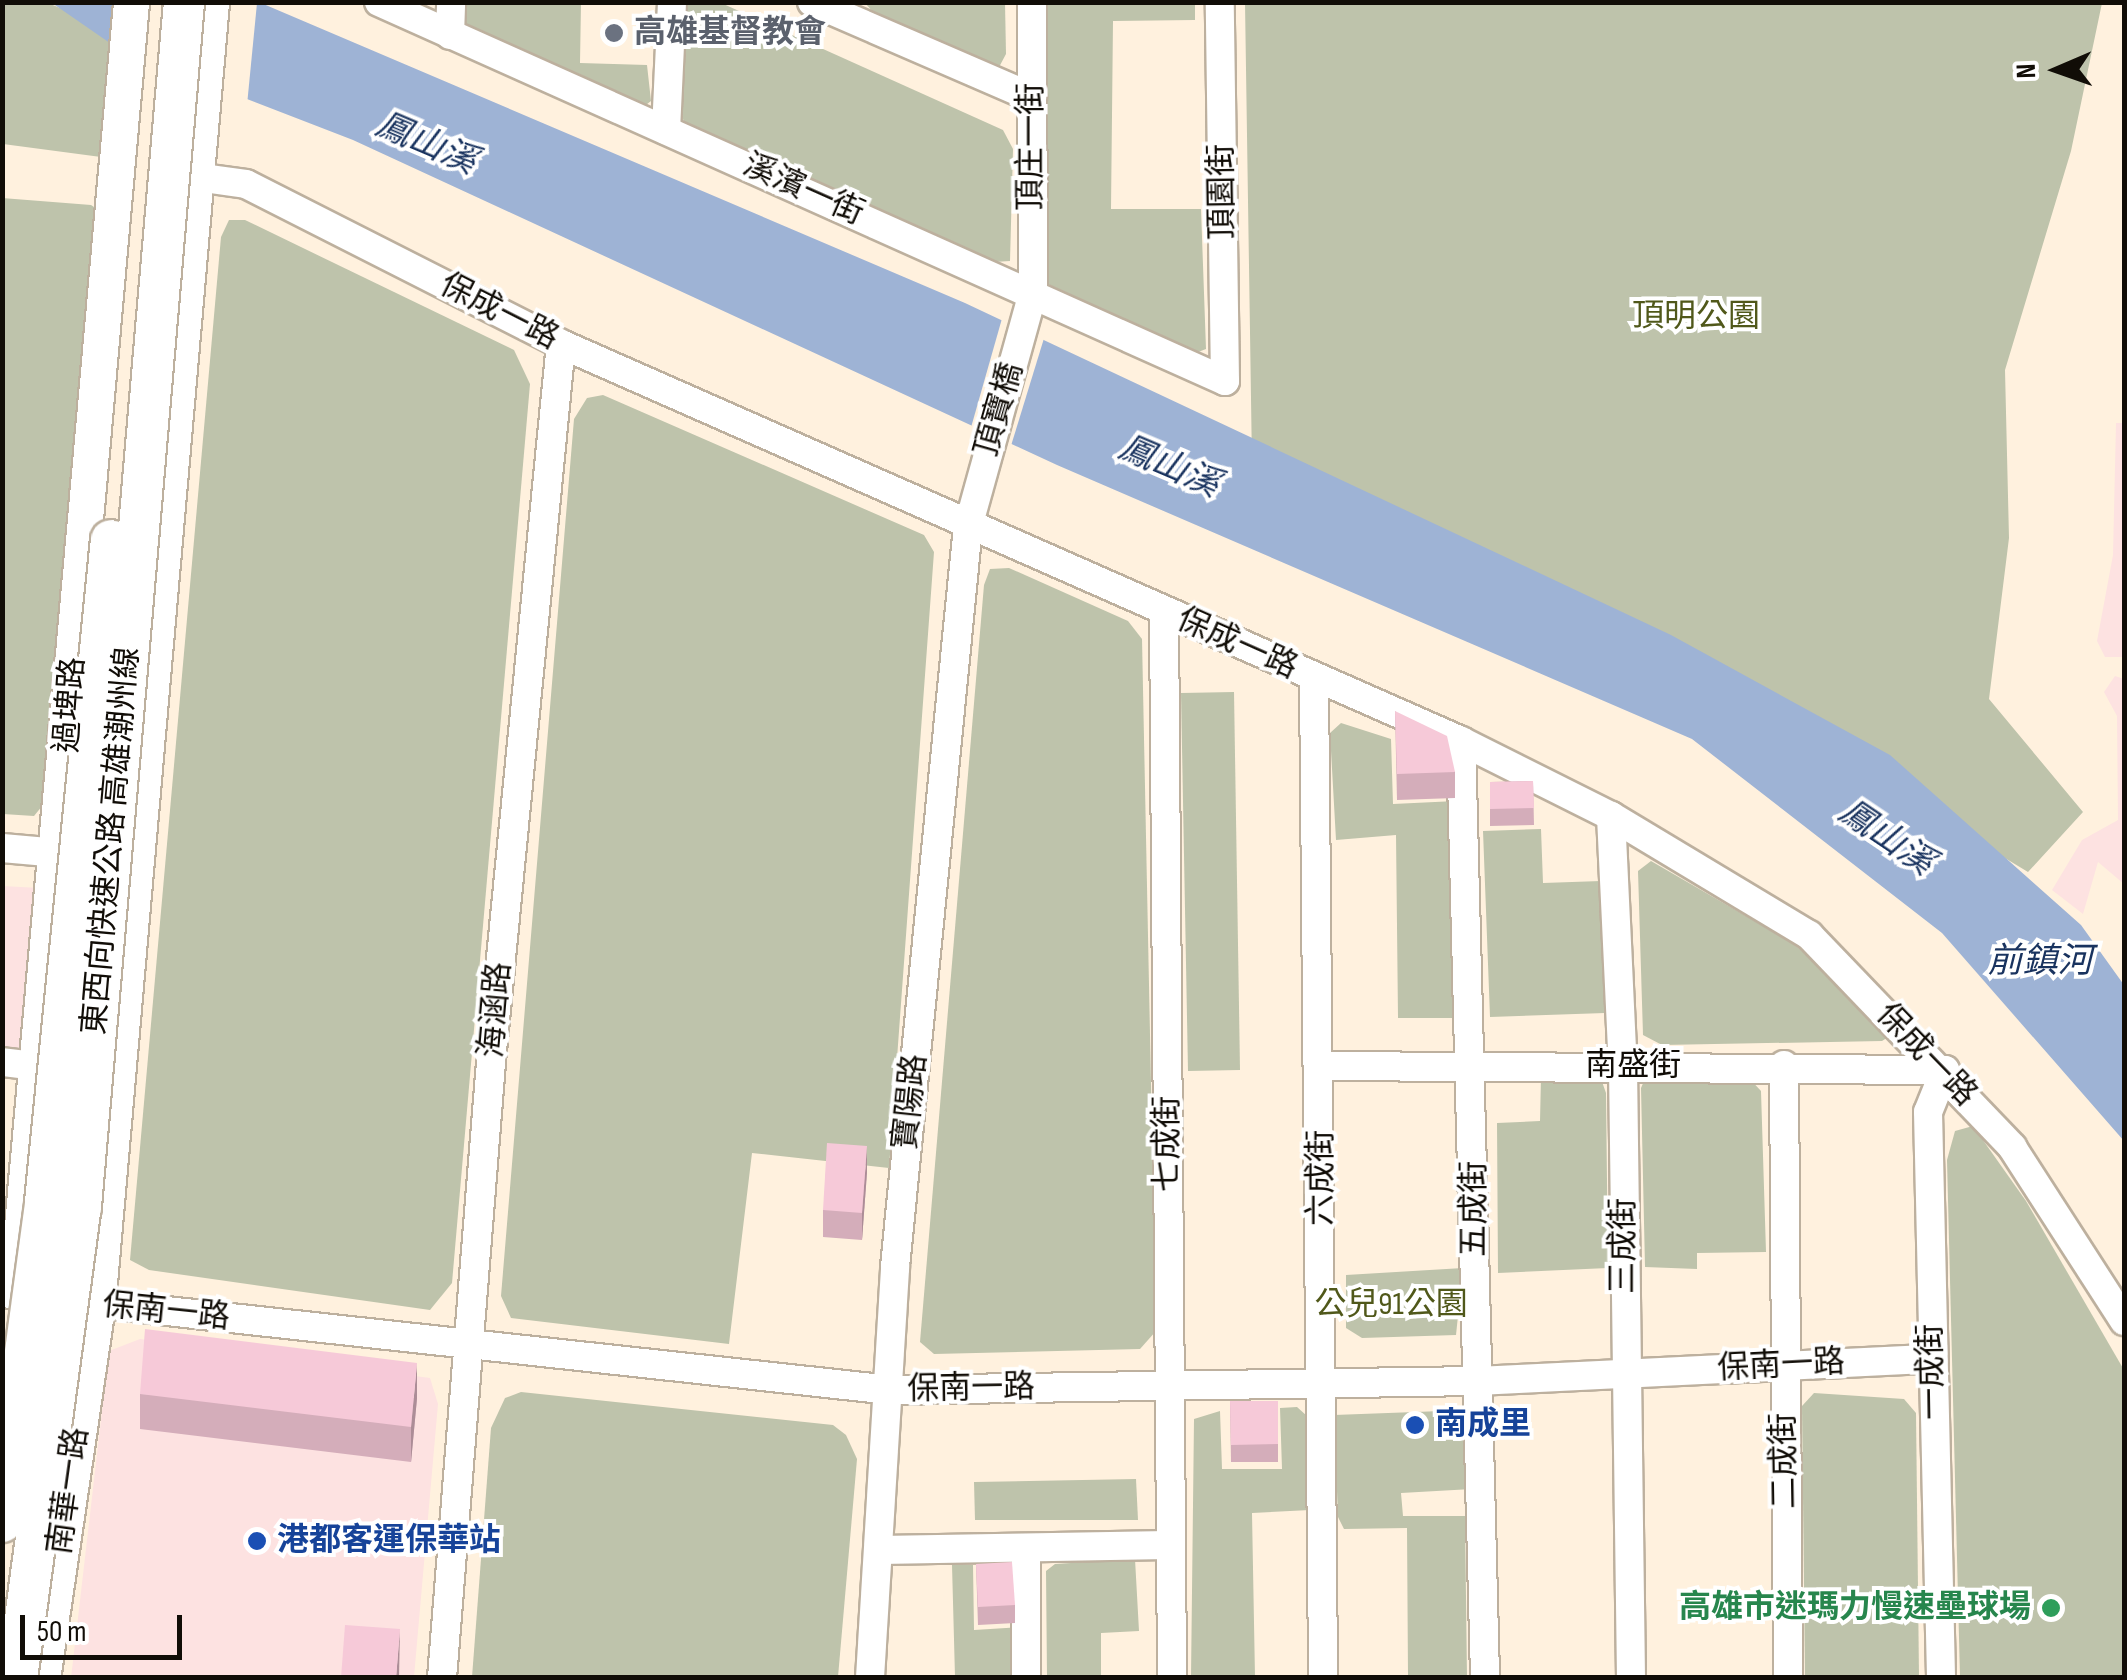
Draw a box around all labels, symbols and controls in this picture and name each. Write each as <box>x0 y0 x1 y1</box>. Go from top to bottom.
place label: 高雄基督教會 <box>634 14 826 52</box>
north arrow <box>2007 20 2107 120</box>
marker: 高雄基督教會 <box>603 22 625 44</box>
text: N <box>2010 63 2043 79</box>
street label: 頂庄一街 <box>1013 83 1051 211</box>
water label: 鳳山溪 <box>369 104 483 184</box>
street label: 頂園街 <box>1203 144 1243 240</box>
street label: 溪濱一街 <box>737 146 869 234</box>
street label: 保成一路 <box>433 266 565 358</box>
park label: 頂明公園 <box>1632 298 1760 336</box>
street label: 頂寶橋 <box>968 359 1032 461</box>
water label: 鳳山溪 <box>1112 427 1226 507</box>
street label: 保成一路 <box>1171 600 1303 688</box>
street label: 東西向快速公路 高雄潮州線 <box>76 646 148 1036</box>
street label: 過埤路 <box>48 656 94 754</box>
water label: 鳳山溪 <box>1831 791 1941 885</box>
water label: 前鎮河 <box>1988 941 2092 983</box>
street label: 海涵路 <box>473 961 519 1059</box>
street label: 保成一路 <box>1868 996 1984 1114</box>
street label: 南盛街 <box>1585 1047 1681 1085</box>
street label: 寶陽路 <box>887 1052 935 1152</box>
street label: 七成街 <box>1149 1096 1187 1192</box>
street label: 六成街 <box>1303 1130 1341 1226</box>
street label: 五成街 <box>1456 1161 1494 1257</box>
street label: 三成街 <box>1605 1198 1643 1294</box>
street label: 保南一路 <box>100 1286 232 1338</box>
park label: 公兒91公園 <box>1314 1286 1468 1324</box>
street label: 一成街 <box>1912 1324 1952 1420</box>
street label: 保南一路 <box>1716 1343 1846 1389</box>
street label: 保南一路 <box>907 1369 1035 1409</box>
place label: 南成里 <box>1435 1406 1531 1444</box>
street label: 二成街 <box>1765 1413 1805 1509</box>
marker: 南成里 <box>1404 1414 1426 1436</box>
street label: 南華一路 <box>41 1425 97 1557</box>
place label: 港都客運保華站 <box>277 1522 501 1560</box>
marker: 港都客運保華站 <box>246 1530 268 1552</box>
place label: 高雄市迷瑪力慢速壘球場 <box>1679 1589 2031 1627</box>
scale bar <box>25 1595 188 1657</box>
marker: 高雄市迷瑪力慢速壘球場 <box>2040 1597 2062 1619</box>
text: 50 m <box>37 1614 86 1650</box>

